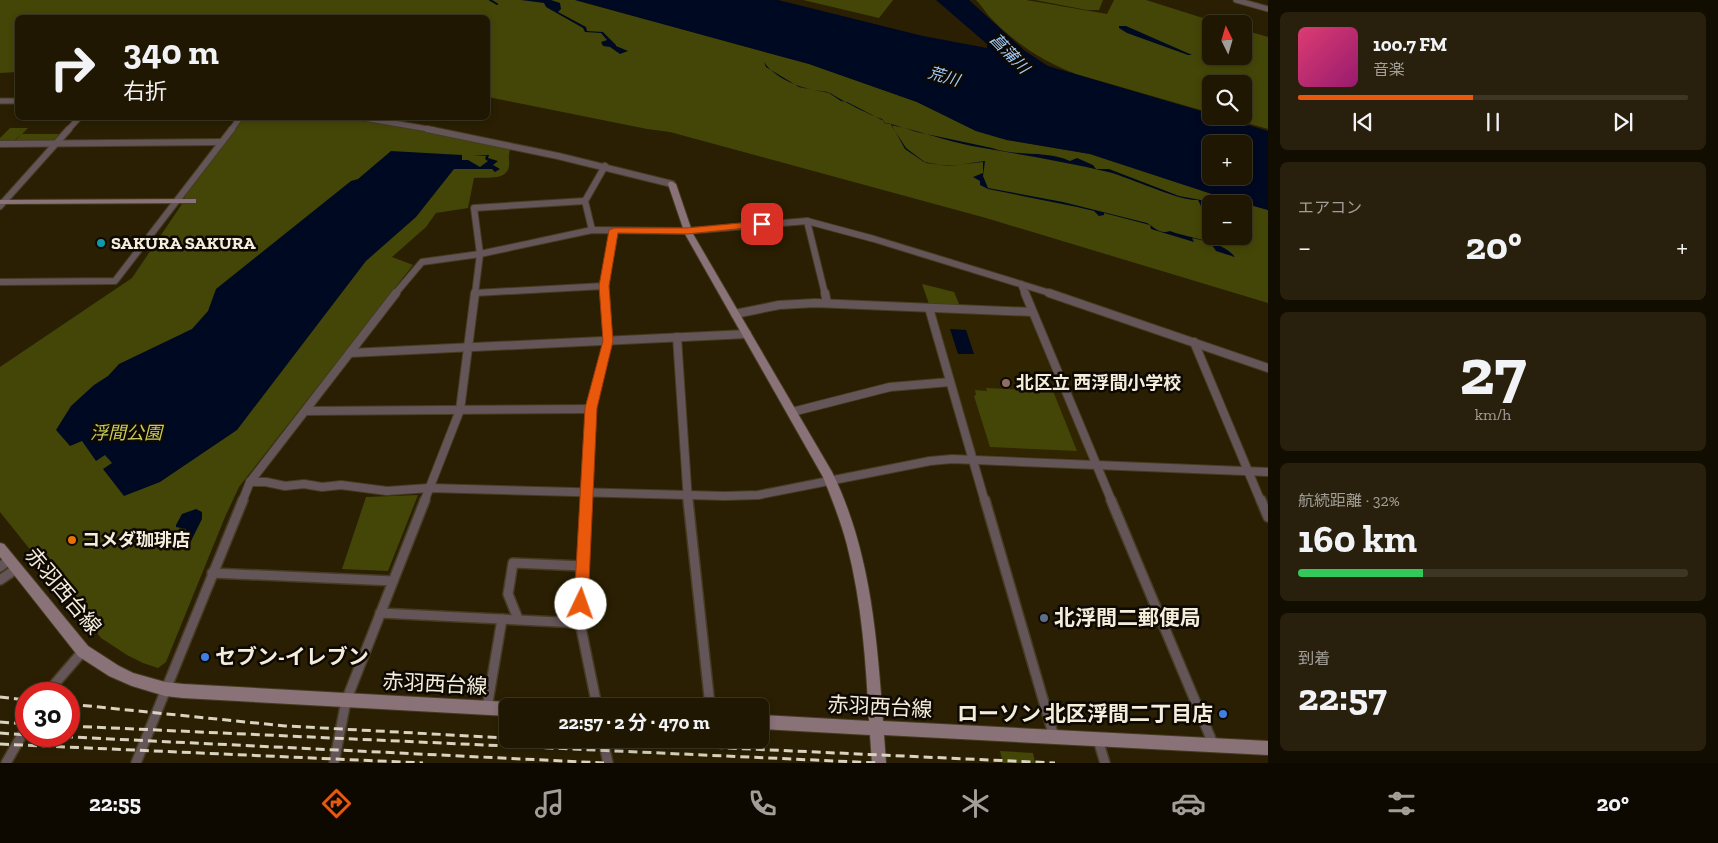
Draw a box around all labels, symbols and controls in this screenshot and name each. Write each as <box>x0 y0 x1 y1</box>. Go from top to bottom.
north arrow <box>1202 15 1252 65</box>
map controls <box>1202 15 1252 245</box>
water label: 菖蒲川 <box>986 29 1035 79</box>
text: 340 m <box>123 31 219 73</box>
text: 100.7 FM <box>1373 33 1447 56</box>
icon: right <box>40 35 105 100</box>
text: 音楽 <box>1373 60 1405 79</box>
water label: 荒川 <box>926 63 964 91</box>
button: search <box>1202 75 1252 125</box>
text: 右折 <box>123 78 167 105</box>
icon: previous <box>1349 108 1377 136</box>
icon: pause <box>1479 108 1507 136</box>
icon: next <box>1609 108 1637 136</box>
button: + <box>1202 135 1252 185</box>
button: − <box>1202 195 1252 245</box>
text: エアコン <box>1298 198 1362 217</box>
pin <box>741 203 783 245</box>
icon: arrive <box>748 210 776 238</box>
text: 20° <box>1466 223 1522 269</box>
text: − <box>1298 231 1311 264</box>
text: + <box>1676 231 1688 264</box>
place label: SAKURA SAKURA <box>111 232 256 254</box>
marker: SAKURA SAKURA <box>95 237 107 249</box>
text: 27 <box>1459 333 1527 411</box>
place label: 北区立 西浮間小学校 <box>1016 372 1181 394</box>
marker: 北区立 西浮間小学校 <box>1000 377 1012 389</box>
text: km/h <box>1475 405 1511 424</box>
park label: 浮間公園 <box>90 422 165 444</box>
text: 航続距離 · 32% <box>1298 491 1400 510</box>
text: 160 km <box>1298 516 1417 562</box>
place label: コメダ珈琲店 <box>82 529 190 551</box>
marker: コメダ珈琲店 <box>66 534 78 546</box>
street label: 赤羽西台線 <box>20 542 107 639</box>
position arrow <box>554 577 606 629</box>
place label: 北浮間二郵便局 <box>1054 605 1201 630</box>
marker: 北浮間二郵便局 <box>1038 612 1050 624</box>
place label: セブン-イレブン <box>215 644 369 669</box>
text: 到着 <box>1298 649 1330 668</box>
marker: セブン-イレブン <box>199 651 211 663</box>
street label: 赤羽西台線 <box>382 668 488 699</box>
text: 22:57 <box>1298 674 1387 720</box>
speed limit sign: 30 <box>15 682 80 747</box>
street label: 赤羽西台線 <box>827 691 933 722</box>
place label: ローソン 北区浮間二丁目店 <box>957 701 1213 726</box>
marker: ローソン 北区浮間二丁目店 <box>1217 708 1229 720</box>
text: 22:57 · 2 分 · 470 m <box>558 711 710 734</box>
icon: directions <box>319 786 354 821</box>
icon: music <box>532 786 567 821</box>
icon: phone <box>745 786 780 821</box>
icon: climate <box>958 786 993 821</box>
icon: car <box>1171 786 1206 821</box>
icon: filters <box>1384 786 1419 821</box>
text: 22:55 <box>89 790 141 817</box>
text: 20° <box>1596 790 1629 817</box>

